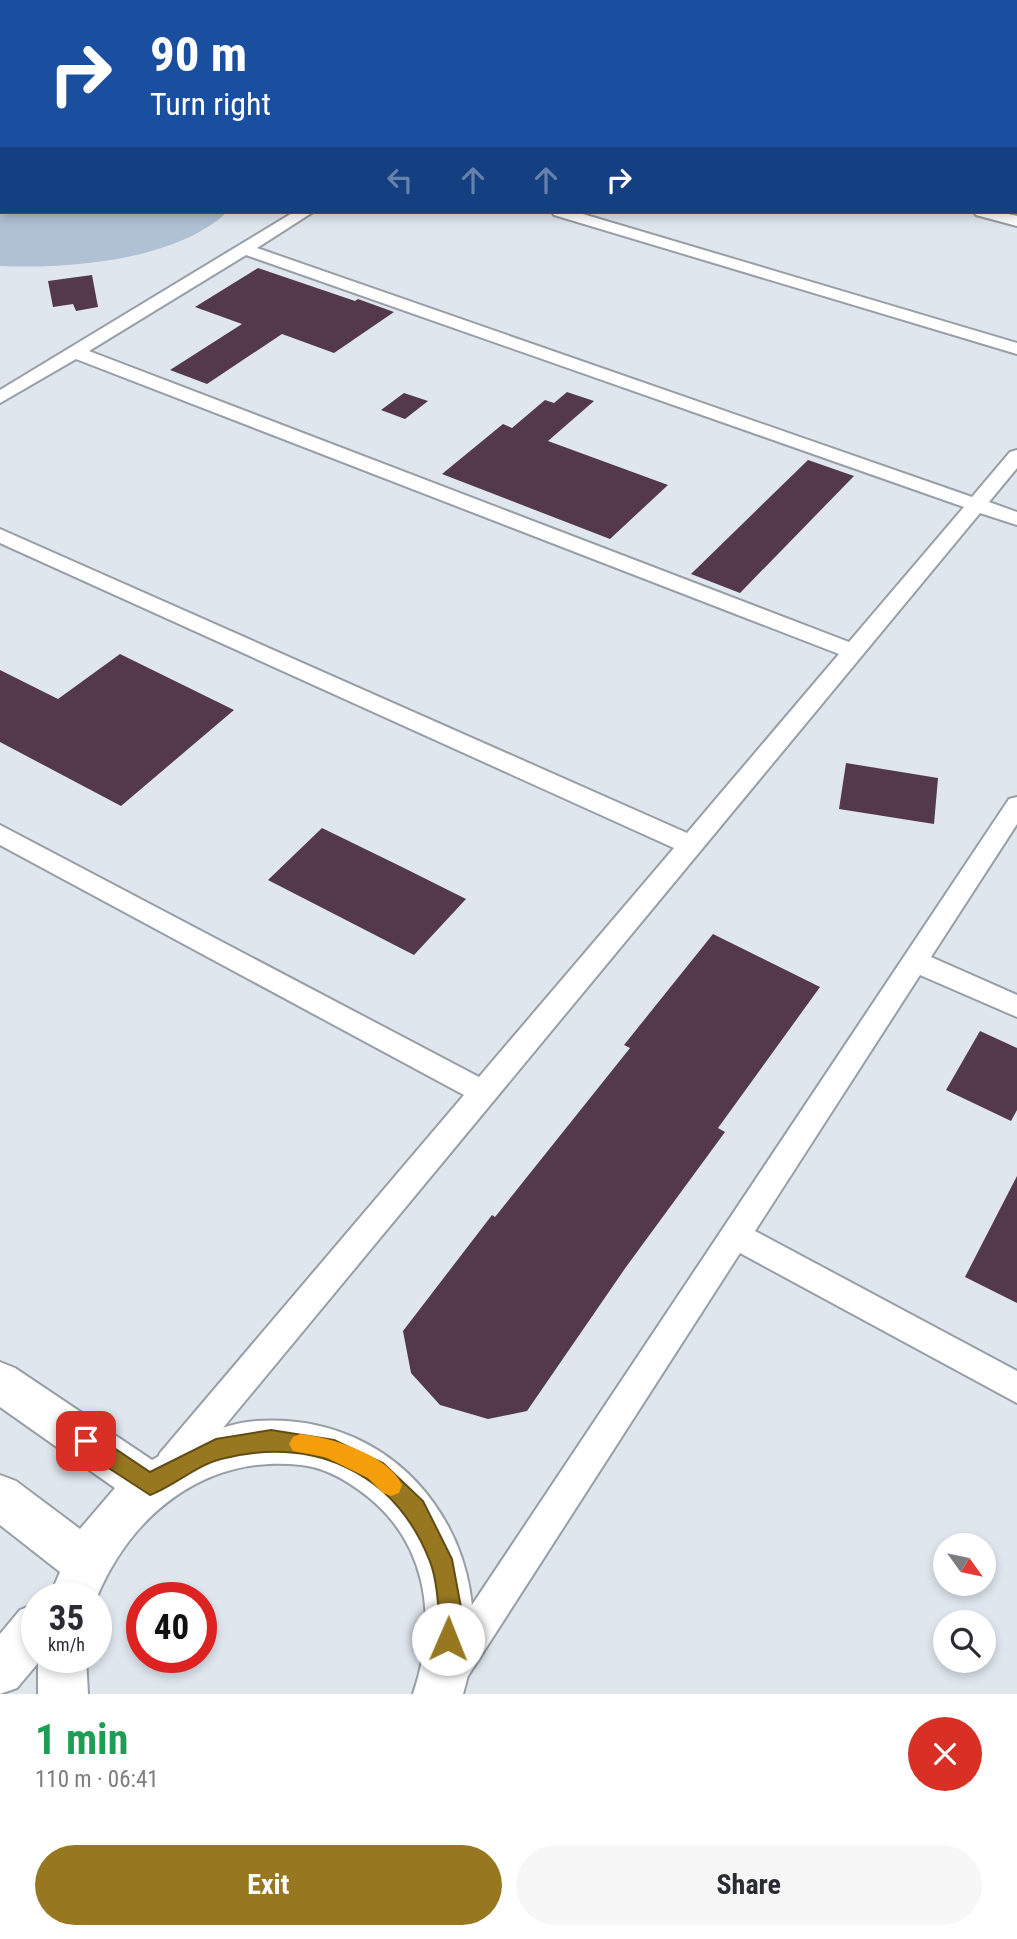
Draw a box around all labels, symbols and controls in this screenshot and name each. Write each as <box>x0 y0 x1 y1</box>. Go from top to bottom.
text: 90 m <box>150 26 247 83</box>
icon: right <box>35 28 126 119</box>
text: Turn right <box>150 85 271 123</box>
icon: left <box>381 161 419 199</box>
icon: ahead <box>454 161 492 199</box>
icon: ahead <box>527 161 565 199</box>
icon: right <box>600 161 638 199</box>
pin <box>56 1411 116 1471</box>
icon: arrive <box>67 1422 105 1460</box>
north arrow <box>933 1533 996 1596</box>
map controls <box>933 1533 996 1673</box>
speed limit sign: 40 <box>126 1582 217 1673</box>
text: 35 <box>49 1598 84 1639</box>
position arrow <box>411 1602 485 1676</box>
button: search <box>933 1610 996 1673</box>
text: km/h <box>48 1634 85 1655</box>
text: 1 min <box>35 1715 128 1764</box>
button: close <box>908 1717 982 1791</box>
text: 110 m · 06:41 <box>35 1766 159 1793</box>
button: Exit <box>35 1845 502 1925</box>
button: Share <box>516 1845 982 1925</box>

